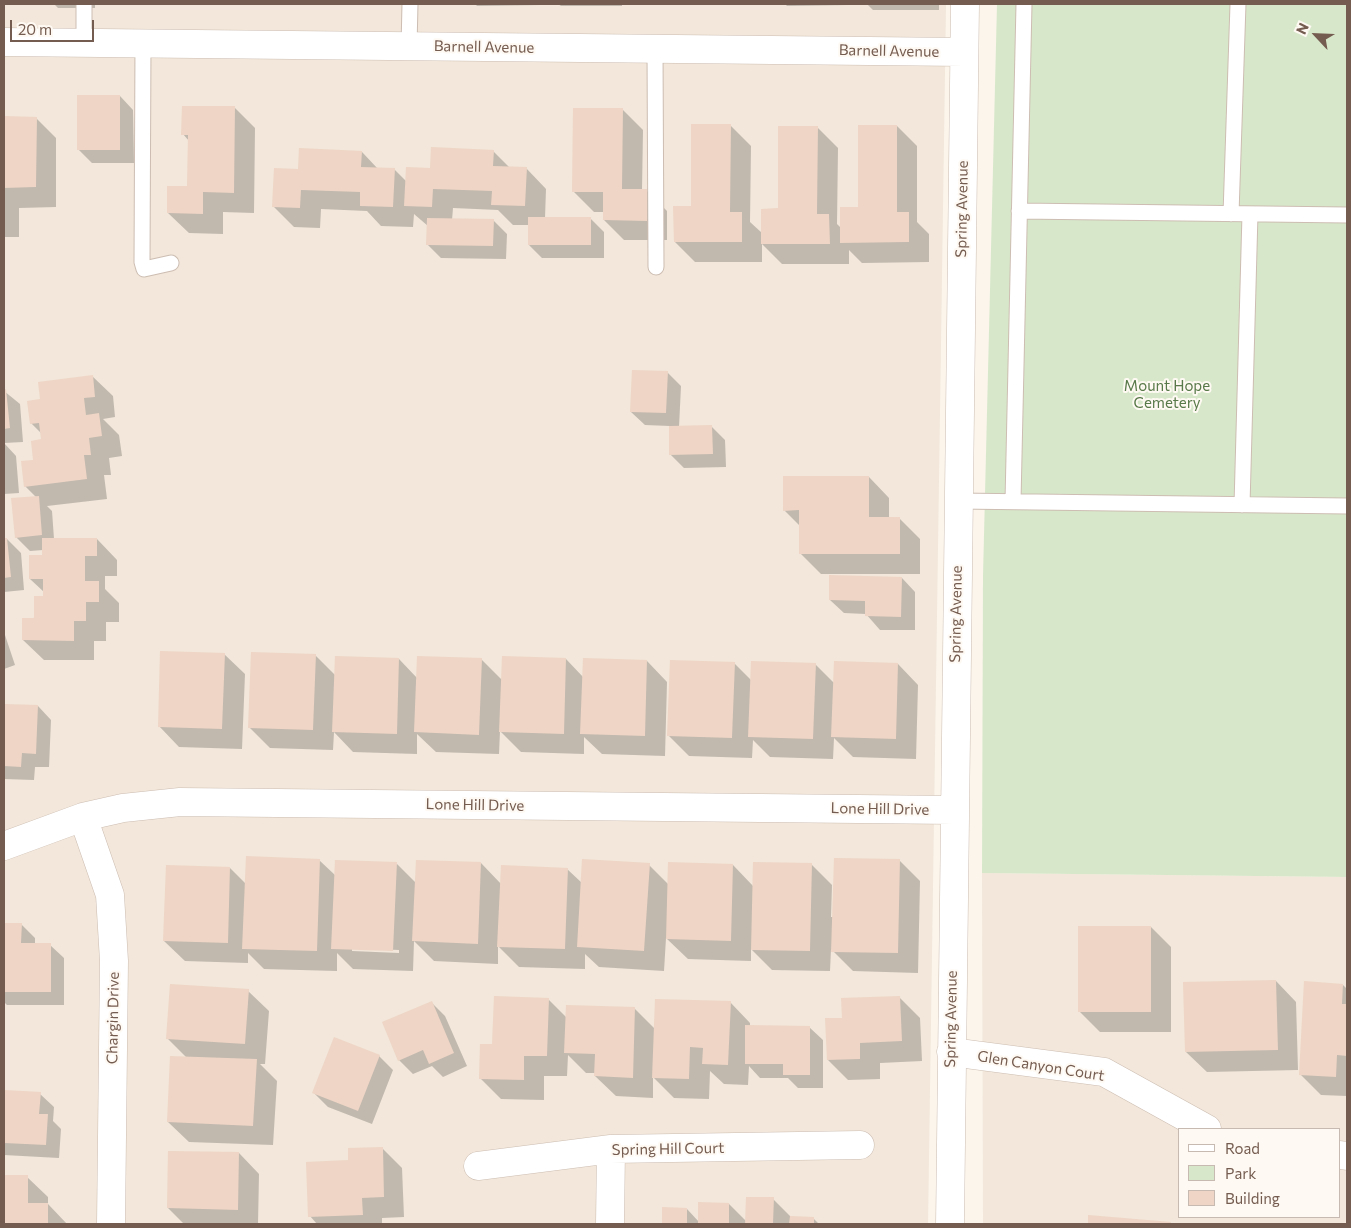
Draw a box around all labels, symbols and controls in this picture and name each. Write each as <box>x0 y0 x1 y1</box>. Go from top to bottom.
scale bar <box>12 10 96 42</box>
north arrow <box>1291 10 1341 60</box>
text: 20 m <box>18 20 52 38</box>
text: N <box>1292 20 1312 37</box>
street label: Barnell Avenue <box>434 37 534 57</box>
street label: Barnell Avenue <box>839 41 939 61</box>
street label: Spring Avenue <box>952 160 972 258</box>
park label: Mount Hope Cemetery <box>1124 377 1210 412</box>
street label: Spring Avenue <box>946 565 966 663</box>
street label: Lone Hill Drive <box>425 795 525 815</box>
street label: Lone Hill Drive <box>830 799 930 819</box>
street label: Spring Avenue <box>941 970 961 1068</box>
street label: Chargin Drive <box>103 972 123 1064</box>
street label: Glen Canyon Court <box>976 1047 1106 1085</box>
legend <box>1178 1128 1341 1218</box>
street label: Spring Hill Court <box>612 1139 724 1159</box>
text: Road <box>1225 1139 1260 1157</box>
text: Park <box>1225 1164 1256 1182</box>
text: Building <box>1225 1189 1280 1207</box>

